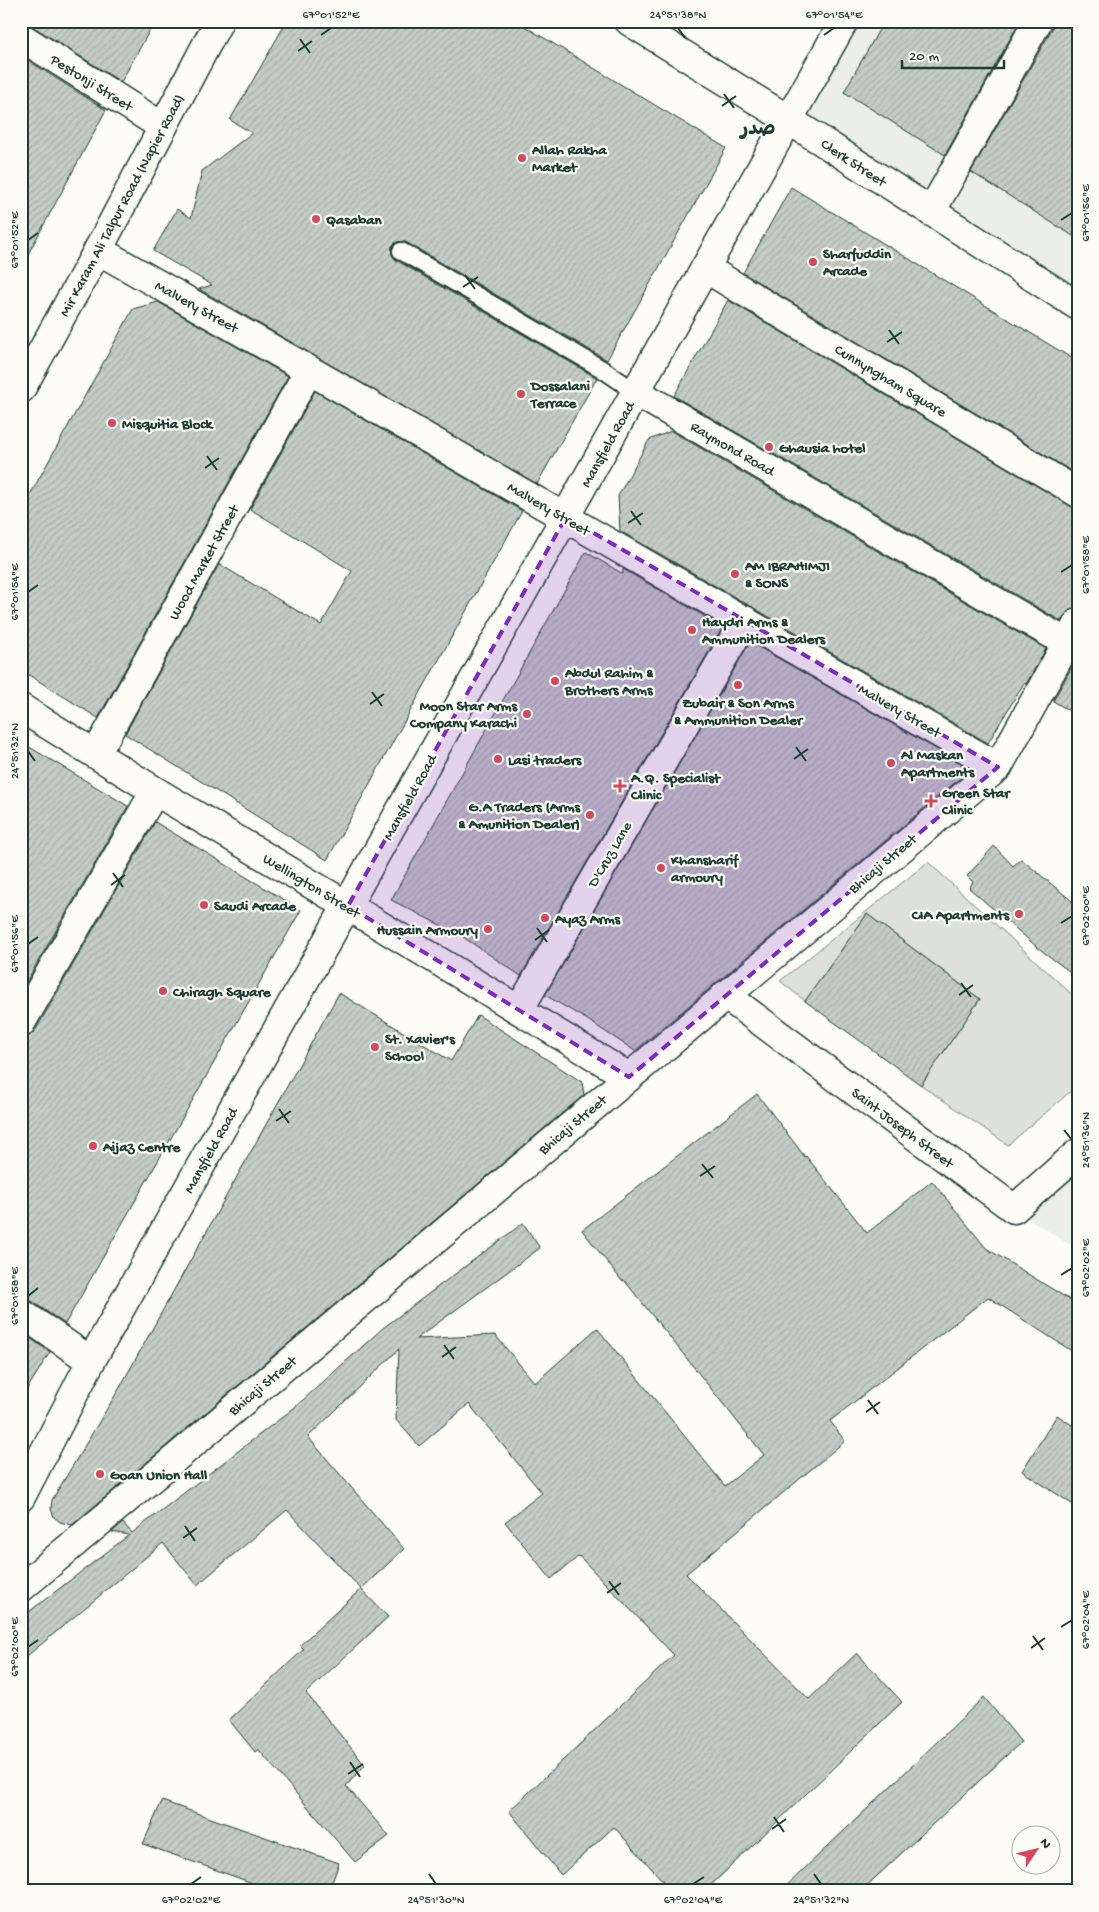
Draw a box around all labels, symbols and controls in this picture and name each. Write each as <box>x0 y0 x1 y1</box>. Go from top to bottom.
text: 67°01'52"E <box>302 9 360 23</box>
text: 24°51'38"N <box>650 9 707 23</box>
text: 67°01'54"E <box>806 9 863 23</box>
scale bar <box>902 38 1004 70</box>
text: 20 m <box>909 48 939 66</box>
street label: Pestonji Street <box>46 51 137 117</box>
street label: Mir Karam Ali Talpur Road (Napier Road) <box>56 92 189 320</box>
district label: صدر <box>738 119 776 142</box>
street label: Clerk Street <box>817 136 891 193</box>
place label: Allah Rakha Market <box>531 142 607 177</box>
marker: Allah Rakha Market <box>516 152 528 164</box>
text: 67°01'56"E <box>1080 184 1094 242</box>
text: 67°01'52"E <box>9 211 23 269</box>
place label: Qasaban <box>326 212 383 230</box>
marker: Qasaban <box>310 213 322 225</box>
place label: Sharfuddin Arcade <box>822 246 892 281</box>
marker: Sharfuddin Arcade <box>807 256 819 268</box>
street label: Malvery Street <box>151 277 243 339</box>
street label: Cunnyngham Square <box>831 341 949 422</box>
place label: Dossalani Terrace <box>529 378 590 413</box>
marker: Dossalani Terrace <box>515 388 527 400</box>
street label: Mansfield Road <box>578 398 640 491</box>
place label: Misquitia Block <box>122 416 215 434</box>
marker: Misquitia Block <box>106 417 118 429</box>
street label: Raymond Road <box>687 418 778 482</box>
place label: Ghausia hotel <box>779 440 866 458</box>
marker: Ghausia hotel <box>763 441 775 453</box>
street label: Malvery Street <box>503 479 594 542</box>
street label: Wood Market Street <box>166 501 245 624</box>
text: 67°01'58"E <box>1080 536 1094 594</box>
place label: AM IBRAHIMJI & SONS <box>744 558 830 593</box>
text: 67°01'54"E <box>9 563 23 620</box>
marker: AM IBRAHIMJI & SONS <box>729 568 741 580</box>
place label: Haydri Arms & Ammunition Dealers <box>701 614 827 649</box>
marker: Haydri Arms & Ammunition Dealers <box>686 624 698 636</box>
place label: Abdul Rahim & Brothers Arms <box>564 665 654 700</box>
marker: Abdul Rahim & Brothers Arms <box>549 675 561 687</box>
marker: Zubair & Son Arms & Ammunition Dealer <box>732 679 744 691</box>
street label: Malvery Street <box>854 681 945 744</box>
place label: Zubair & Son Arms & Ammunition Dealer <box>674 695 804 730</box>
place label: Moon Star Arms Company Karachi <box>409 698 518 733</box>
marker: Moon Star Arms Company Karachi <box>521 708 533 720</box>
text: 24°51'32"N <box>9 723 23 779</box>
place label: Al Maskan Apartments <box>900 747 976 782</box>
street label: Mansfield Road <box>380 751 442 844</box>
place label: Lasi traders <box>508 752 583 770</box>
marker: Lasi traders <box>492 753 504 765</box>
marker: Al Maskan Apartments <box>885 757 897 769</box>
place label: A.Q. Specialist Clinic <box>630 770 722 805</box>
marker: A.Q. Specialist Clinic <box>613 779 627 793</box>
place label: Green Star Clinic <box>941 785 1011 820</box>
marker: Green Star Clinic <box>924 794 938 808</box>
place label: G.A Traders (Arms & Amunition Dealer) <box>458 799 581 834</box>
marker: G.A Traders (Arms & Amunition Dealer) <box>584 809 596 821</box>
street label: D'Cruz Lane <box>584 819 637 892</box>
street label: Bhicaji Street <box>845 830 923 899</box>
street label: Wellington Street <box>259 851 365 924</box>
place label: Khansharif armoury <box>670 852 739 887</box>
marker: Khansharif armoury <box>655 862 667 874</box>
text: 67°02'00"E <box>1080 886 1094 946</box>
place label: Saudi Arcade <box>214 898 297 916</box>
marker: Saudi Arcade <box>198 899 210 911</box>
place label: CIA Apartments <box>911 907 1010 925</box>
marker: CIA Apartments <box>1013 908 1025 920</box>
place label: Ayaz Arms <box>554 911 622 929</box>
marker: Ayaz Arms <box>539 912 551 924</box>
text: 67°01'56"E <box>9 915 23 973</box>
place label: Hussain Armoury <box>377 922 479 940</box>
marker: Hussain Armoury <box>482 923 494 935</box>
place label: Chiragh Square <box>172 984 272 1002</box>
marker: Chiragh Square <box>157 985 169 997</box>
place label: St. Xavier's School <box>385 1031 456 1066</box>
marker: St. Xavier's School <box>369 1041 381 1053</box>
street label: Saint Joseph Street <box>847 1084 958 1174</box>
street label: Bhicaji Street <box>535 1091 613 1160</box>
street label: Mansfield Road <box>181 1104 243 1197</box>
text: 24°51'36"N <box>1080 1112 1094 1168</box>
place label: Aijaz Centre <box>102 1139 181 1157</box>
marker: Aijaz Centre <box>87 1140 99 1152</box>
text: 67°02'02"E <box>1080 1238 1094 1297</box>
text: 67°01'58"E <box>9 1267 23 1325</box>
street label: Bhicaji Street <box>225 1352 303 1421</box>
place label: Goan Union Hall <box>110 1467 208 1485</box>
marker: Goan Union Hall <box>94 1468 106 1480</box>
text: 67°02'04"E <box>1080 1590 1094 1649</box>
text: 67°02'00"E <box>9 1617 23 1677</box>
north arrow <box>1012 1824 1062 1874</box>
text: N <box>1035 1835 1054 1853</box>
text: 67°02'02"E <box>162 1894 221 1908</box>
text: 24°51'30"N <box>407 1894 465 1908</box>
text: 67°02'04"E <box>664 1894 723 1908</box>
text: 24°51'32"N <box>793 1894 849 1908</box>

